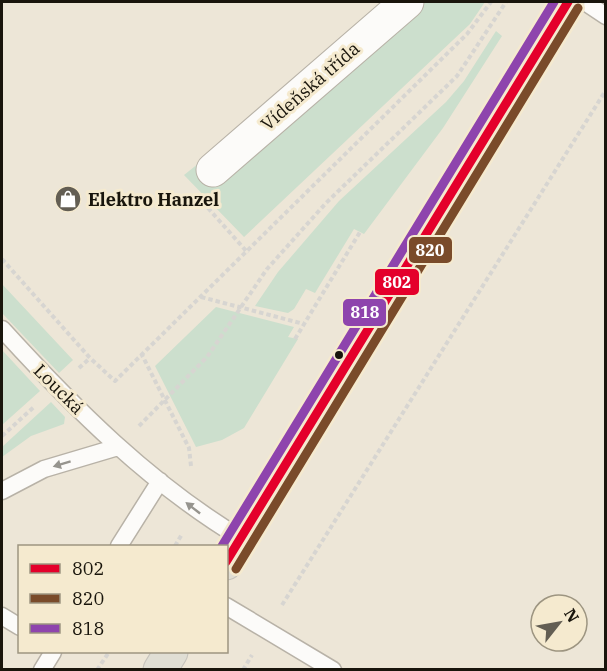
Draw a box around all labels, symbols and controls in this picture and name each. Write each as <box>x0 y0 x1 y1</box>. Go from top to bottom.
street label: Vídeňská třída <box>256 37 364 135</box>
shop icon: Elektro Hanzel <box>53 184 83 214</box>
place label: Elektro Hanzel <box>88 188 219 211</box>
line badge: 820 <box>408 236 453 264</box>
text: 820 <box>416 240 445 260</box>
line badge: 802 <box>374 268 420 296</box>
text: 802 <box>383 272 411 292</box>
line badge: 818 <box>342 298 387 327</box>
text: 818 <box>351 302 380 322</box>
unlabelled marker <box>333 349 345 361</box>
street label: Loucká <box>29 359 89 419</box>
one-way arrow <box>53 460 71 469</box>
one-way arrow <box>185 501 201 514</box>
legend <box>18 545 228 653</box>
text: 802 <box>72 557 104 580</box>
text: 820 <box>72 587 104 610</box>
north arrow <box>529 593 589 653</box>
text: N <box>560 605 584 626</box>
text: 818 <box>72 617 104 640</box>

